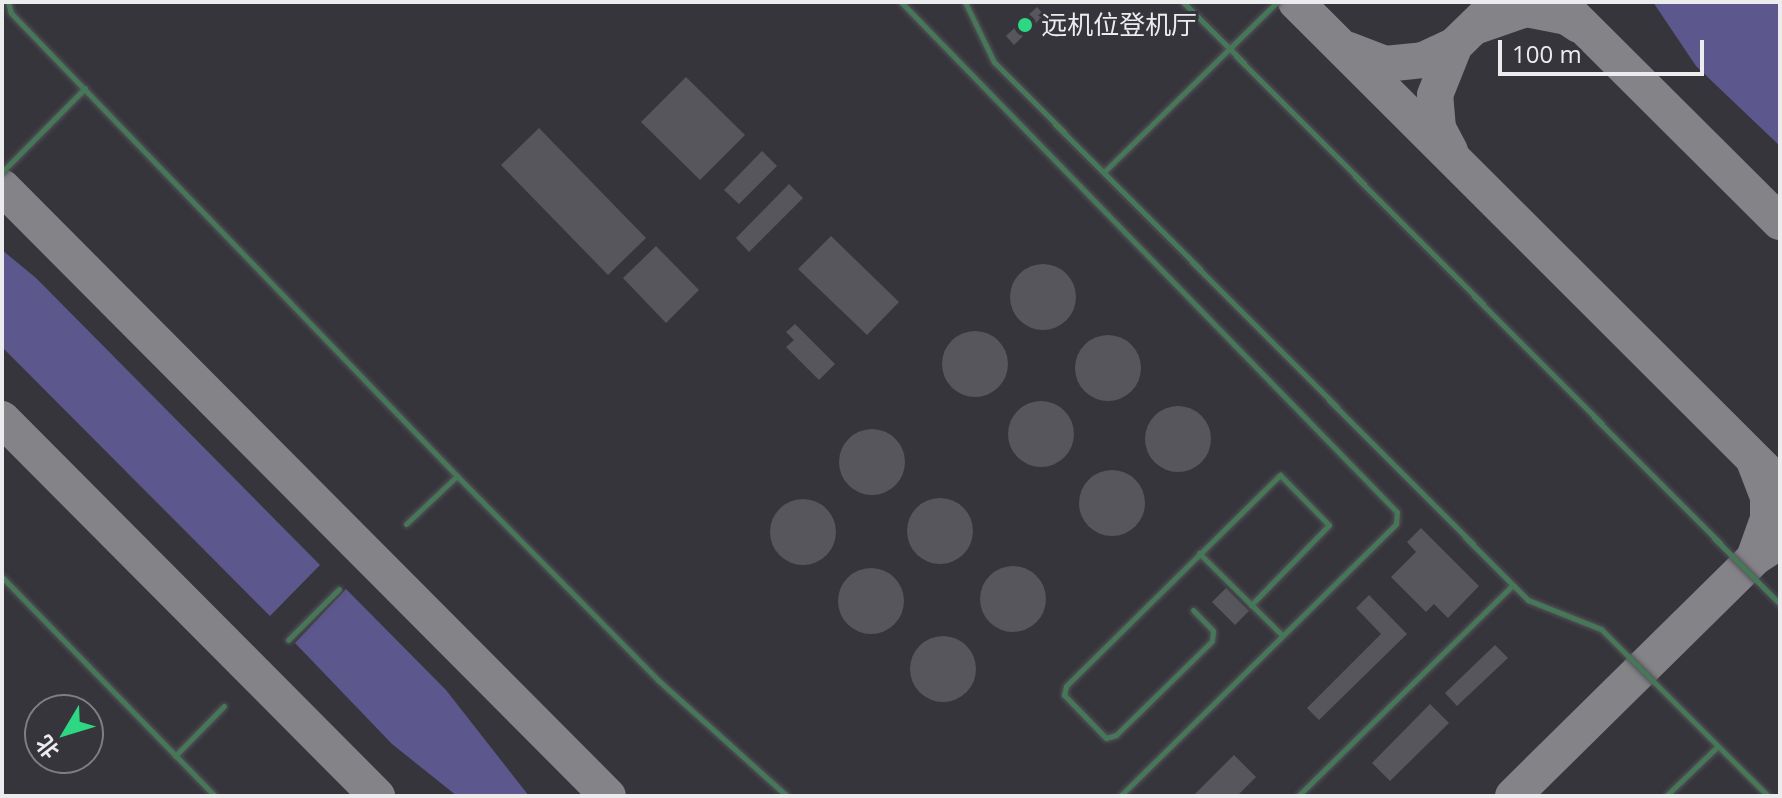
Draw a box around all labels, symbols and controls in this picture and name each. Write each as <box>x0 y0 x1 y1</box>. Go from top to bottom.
place label: 远机位登机厅 <box>1041 9 1197 41</box>
marker: 远机位登机厅 <box>1016 16 1034 34</box>
scale bar <box>1502 24 1708 74</box>
text: 100 m <box>1512 37 1582 70</box>
north arrow <box>24 694 104 774</box>
text: 北 <box>28 730 65 765</box>

